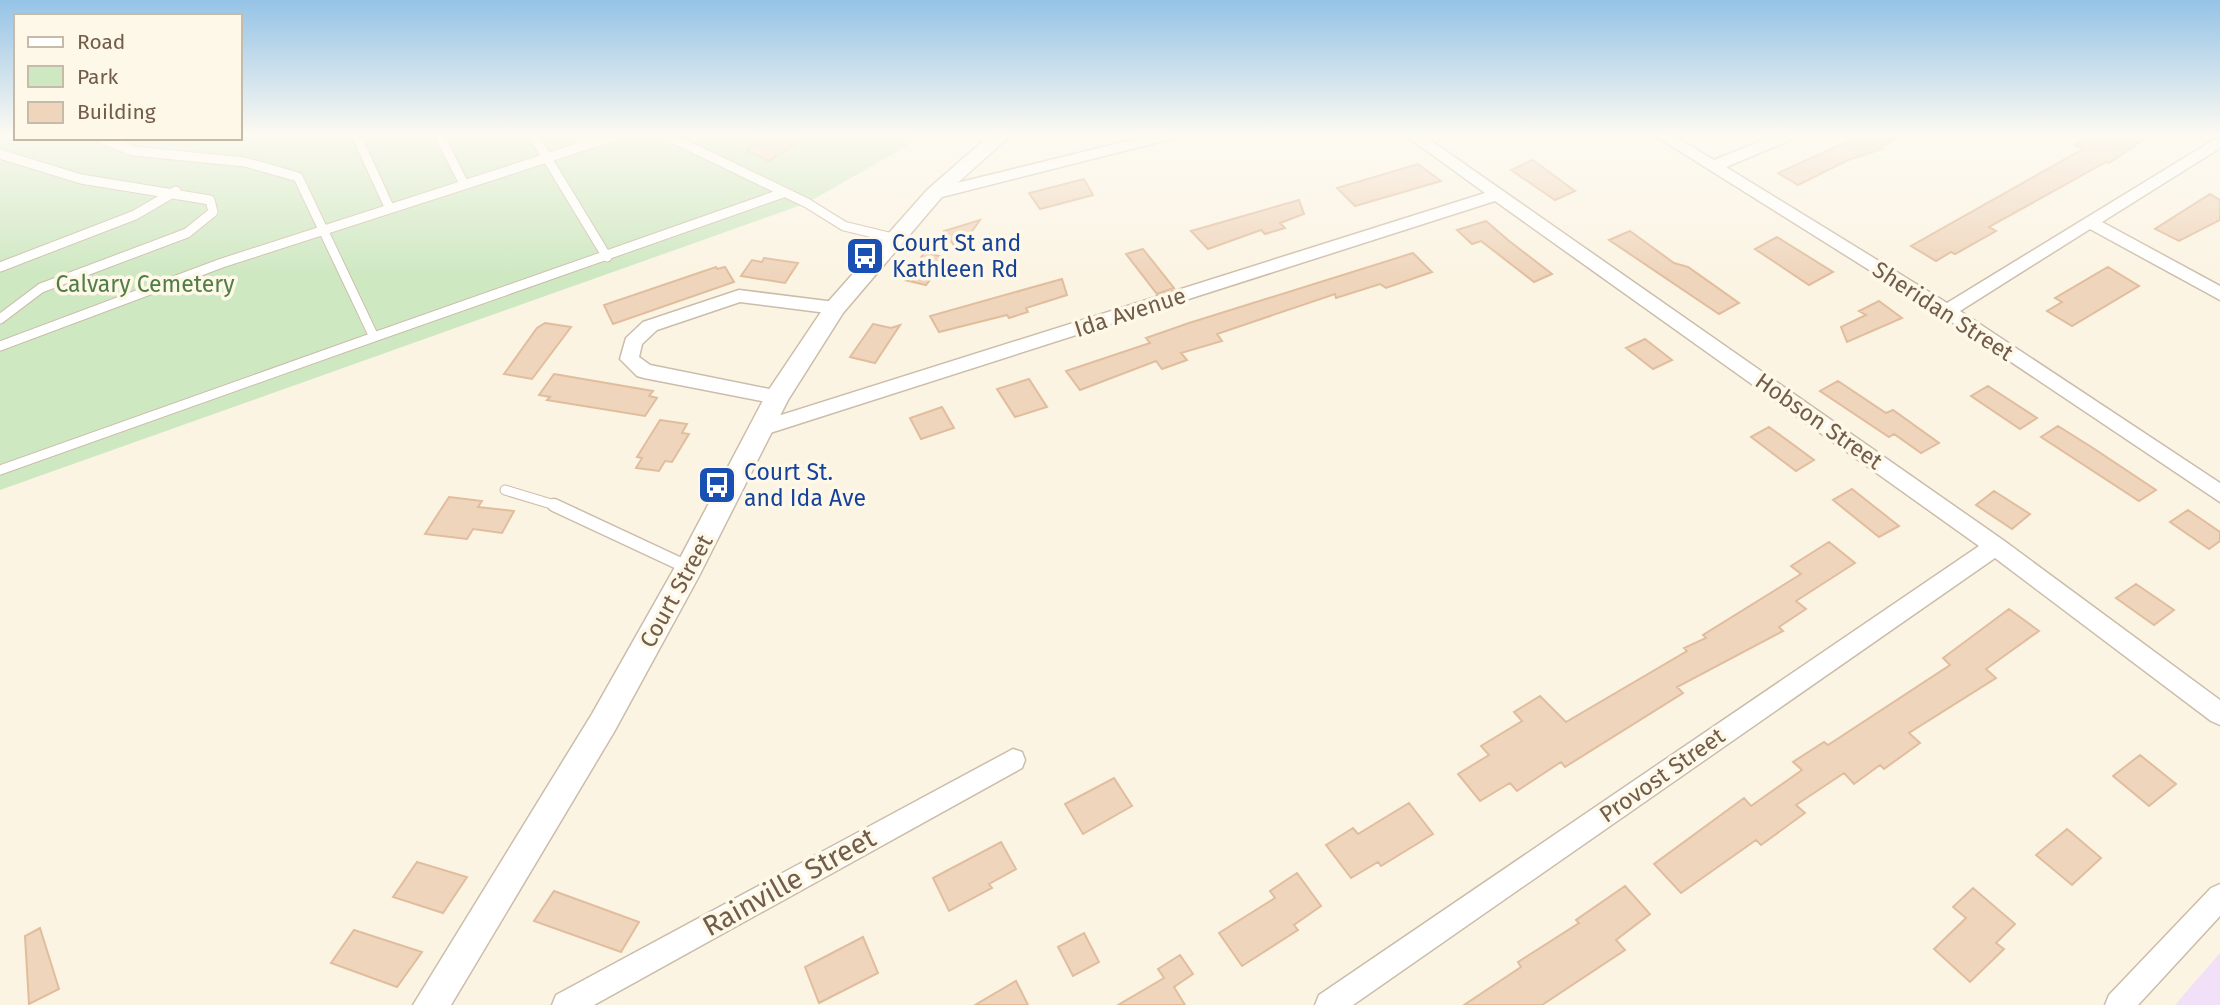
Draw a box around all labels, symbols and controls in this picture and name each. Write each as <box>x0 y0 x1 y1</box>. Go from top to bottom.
legend <box>14 14 242 140</box>
text: Road <box>77 29 125 55</box>
text: Park <box>77 64 119 90</box>
text: Building <box>77 99 156 125</box>
place label: Court St and Kathleen Rd <box>892 229 1021 283</box>
bus stop icon: Court St and Kathleen Rd <box>844 235 886 277</box>
street label: Sheridan Street <box>1867 255 2019 367</box>
park label: Calvary Cemetery <box>55 270 235 298</box>
street label: Ida Avenue <box>1071 281 1189 343</box>
street label: Hobson Street <box>1750 367 1889 476</box>
place label: Court St. and Ida Ave <box>744 458 866 512</box>
bus stop icon: Court St. and Ida Ave <box>696 464 738 506</box>
street label: Court Street <box>633 529 719 652</box>
street label: Provost Street <box>1594 721 1731 829</box>
street label: Rainville Street <box>697 820 882 943</box>

